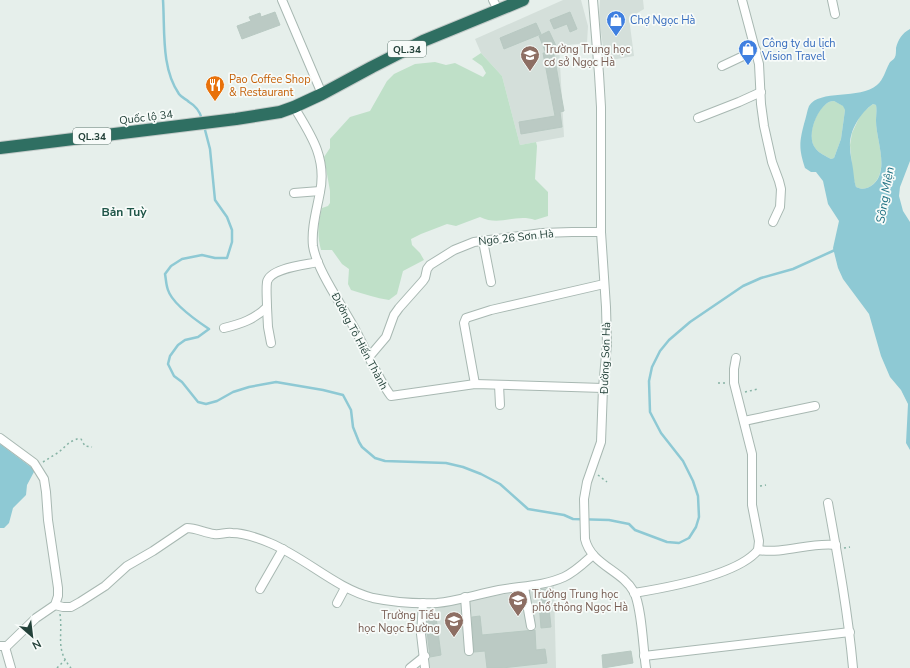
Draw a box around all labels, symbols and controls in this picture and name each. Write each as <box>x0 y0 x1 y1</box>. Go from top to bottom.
shop icon: Chợ Ngọc Hà <box>605 9 627 37</box>
place label: Chợ Ngọc Hà <box>630 13 696 28</box>
place label: Công ty du lịch Vision Travel <box>761 36 836 64</box>
shop icon: Công ty du lịch Vision Travel <box>737 38 759 66</box>
road number: QL.34 <box>388 41 426 57</box>
place label: Trường Trung học cơ sở Ngọc Hà <box>544 42 630 70</box>
school or university icon: Trường Trung học cơ sở Ngọc Hà <box>519 44 541 72</box>
place label: Pao Coffee Shop & Restaurant <box>229 72 311 100</box>
restaurant icon: Pao Coffee Shop & Restaurant <box>204 74 226 102</box>
street label: Quốc lộ 34 <box>118 107 174 128</box>
road number: QL.34 <box>73 128 111 144</box>
water label: Sông Miện <box>872 165 898 225</box>
district label: Bản Tuỳ <box>102 204 147 220</box>
street label: Ngõ 26 Sơn Hà <box>478 226 555 249</box>
street label: Đường Tô Hiến Thành <box>327 289 391 392</box>
street label: Đường Sơn Hà <box>597 322 614 395</box>
place label: Trường Trung học phổ thông Ngọc Hà <box>532 587 628 615</box>
school or university icon: Trường Trung học phổ thông Ngọc Hà <box>507 589 529 617</box>
place label: Trường Tiểu học Ngọc Đường <box>358 608 440 636</box>
school or university icon: Trường Tiểu học Ngọc Đường <box>443 610 465 638</box>
north arrow <box>12 616 52 656</box>
text: N <box>29 636 44 653</box>

